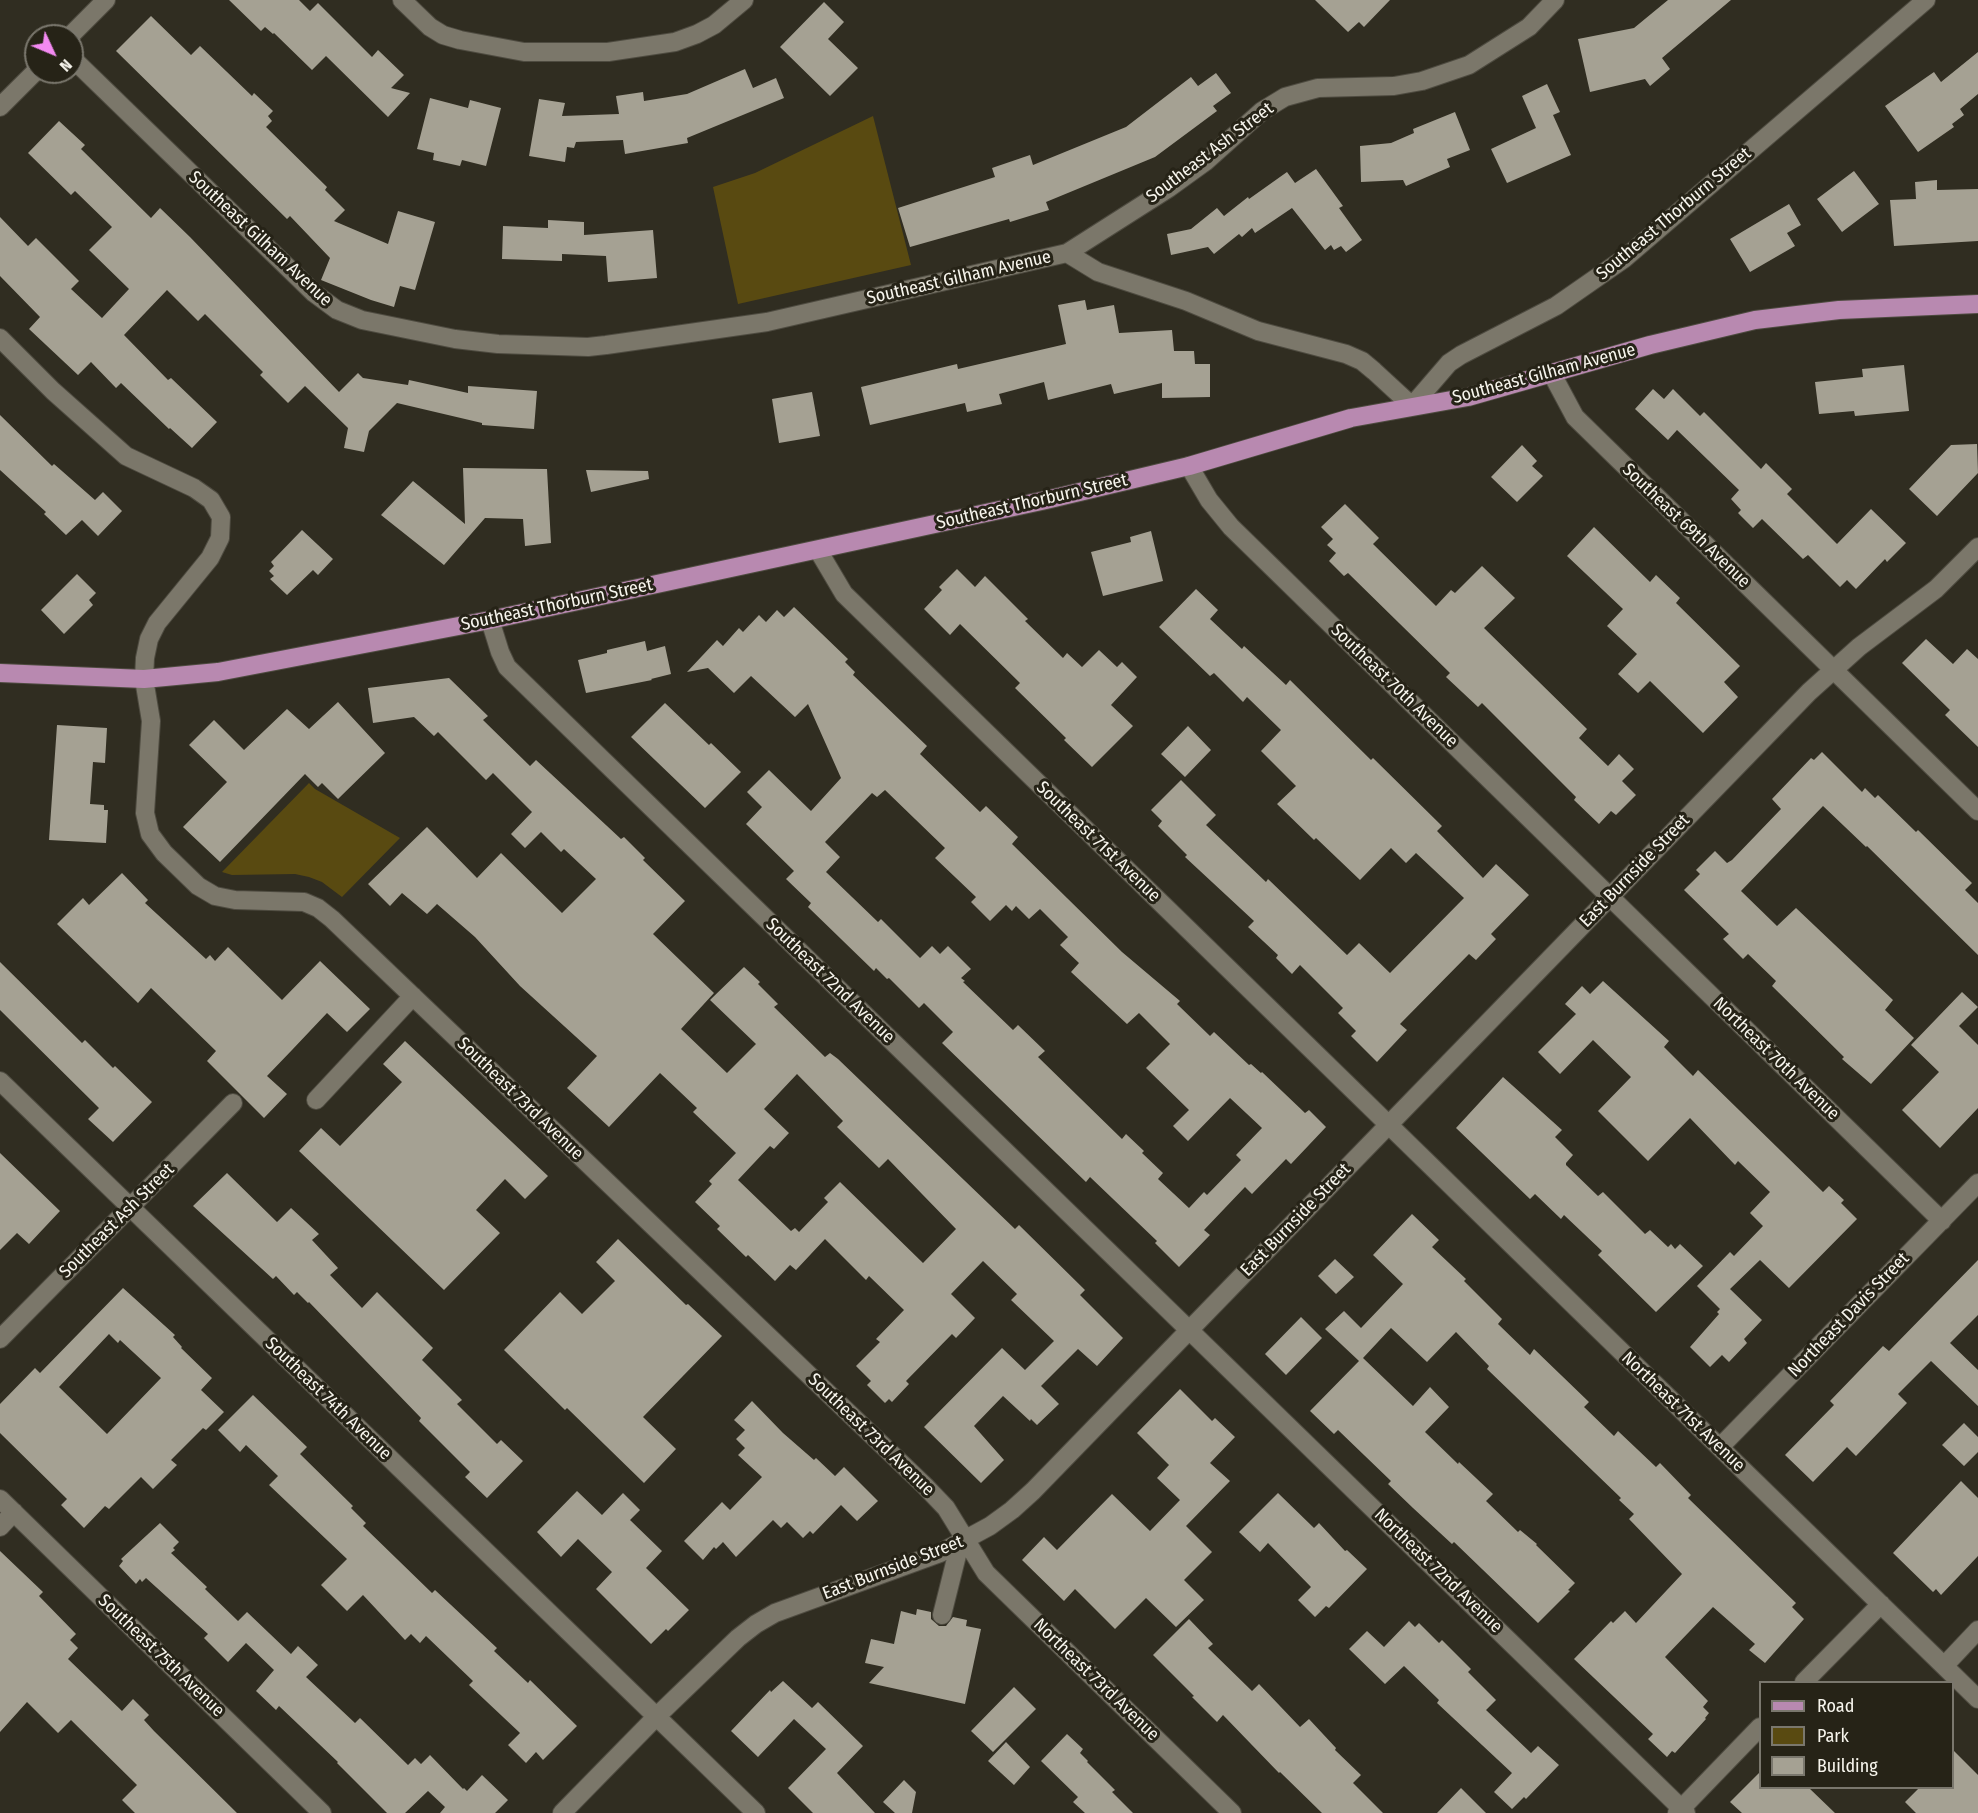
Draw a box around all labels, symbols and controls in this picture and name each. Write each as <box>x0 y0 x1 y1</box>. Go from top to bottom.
north arrow <box>24 24 84 84</box>
text: N <box>56 55 76 76</box>
street label: Southeast Ash Street <box>1142 98 1278 208</box>
street label: Southeast Thorburn Street <box>1592 143 1756 285</box>
street label: Southeast Gilham Avenue <box>184 167 336 311</box>
street label: Southeast Gilham Avenue <box>865 246 1053 310</box>
street label: Southeast Gilham Avenue <box>1450 339 1638 409</box>
street label: Southeast 69th Avenue <box>1618 459 1754 593</box>
street label: Southeast Thorburn Street <box>934 470 1130 534</box>
street label: Southeast Thorburn Street <box>459 574 655 636</box>
street label: Southeast 70th Avenue <box>1326 620 1462 752</box>
street label: Southeast 71st Avenue <box>1031 777 1165 907</box>
street label: East Burnside Street <box>1575 810 1695 932</box>
street label: Southeast 72nd Avenue <box>761 914 899 1048</box>
street label: Northeast 70th Avenue <box>1708 993 1844 1125</box>
street label: Southeast 73rd Avenue <box>452 1033 588 1165</box>
street label: Southeast Ash Street <box>55 1159 179 1283</box>
street label: East Burnside Street <box>1236 1159 1356 1281</box>
street label: Northeast Davis Street <box>1784 1248 1914 1382</box>
street label: Southeast 74th Avenue <box>260 1333 396 1465</box>
street label: Northeast 71st Avenue <box>1617 1348 1749 1476</box>
street label: Southeast 73rd Avenue <box>803 1369 939 1501</box>
street label: Northeast 72nd Avenue <box>1369 1504 1507 1638</box>
street label: East Burnside Street <box>820 1531 966 1605</box>
street label: Southeast 75th Avenue <box>93 1590 229 1722</box>
street label: Northeast 73rd Avenue <box>1029 1614 1163 1746</box>
legend <box>1759 1681 1954 1789</box>
text: Road <box>1817 1695 1854 1717</box>
text: Park <box>1817 1725 1849 1747</box>
text: Building <box>1817 1755 1878 1777</box>

